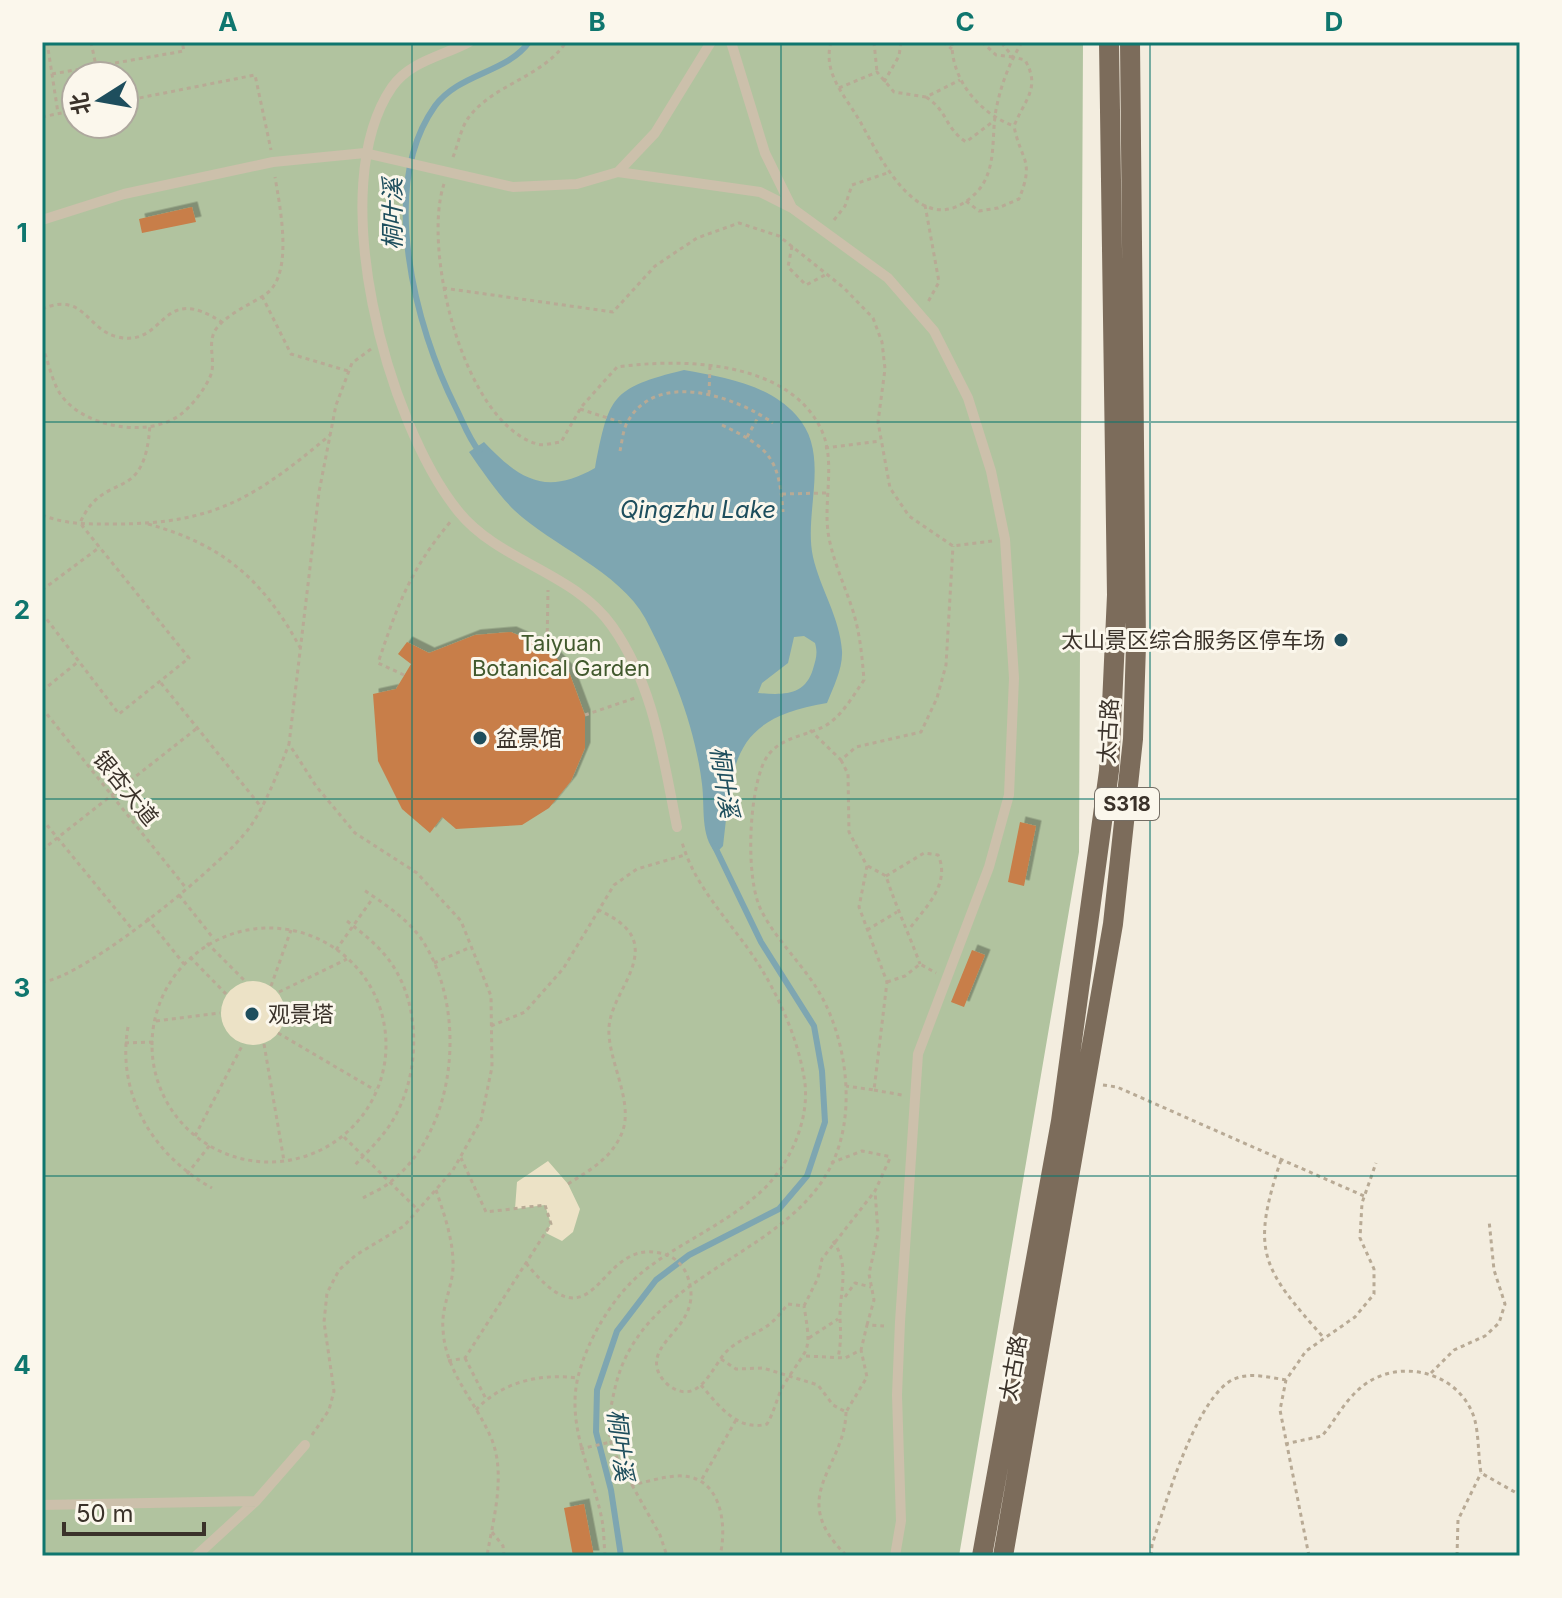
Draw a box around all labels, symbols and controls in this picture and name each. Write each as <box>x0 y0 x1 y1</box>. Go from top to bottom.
text: A <box>218 6 238 37</box>
text: B <box>588 6 606 37</box>
text: C <box>955 6 975 37</box>
text: D <box>1325 6 1343 37</box>
north arrow <box>60 60 140 140</box>
text: 北 <box>66 91 95 117</box>
water label: 桐叶溪 <box>378 175 407 250</box>
text: 1 <box>16 217 28 248</box>
water label: Qingzhu Lake <box>620 495 776 524</box>
text: 2 <box>14 594 30 625</box>
place label: 太山景区综合服务区停车场 <box>1061 627 1325 653</box>
park label: Taiyuan Botanical Garden <box>472 630 650 681</box>
marker: 太山景区综合服务区停车场 <box>1332 631 1350 649</box>
street label: 太古路 <box>1093 697 1123 765</box>
place label: 盆景馆 <box>496 725 562 751</box>
marker: 盆景馆 <box>471 729 489 747</box>
water label: 桐叶溪 <box>705 744 745 823</box>
street label: 银杏大道 <box>88 746 164 830</box>
road number: S318 <box>1095 788 1159 820</box>
text: 3 <box>14 972 30 1003</box>
place label: 观景塔 <box>268 1001 334 1027</box>
marker: 观景塔 <box>243 1005 261 1023</box>
street label: 太古路 <box>994 1333 1032 1403</box>
text: 4 <box>13 1349 31 1380</box>
water label: 桐叶溪 <box>602 1407 640 1485</box>
scale bar <box>64 1486 204 1536</box>
text: 50 m <box>76 1499 134 1528</box>

